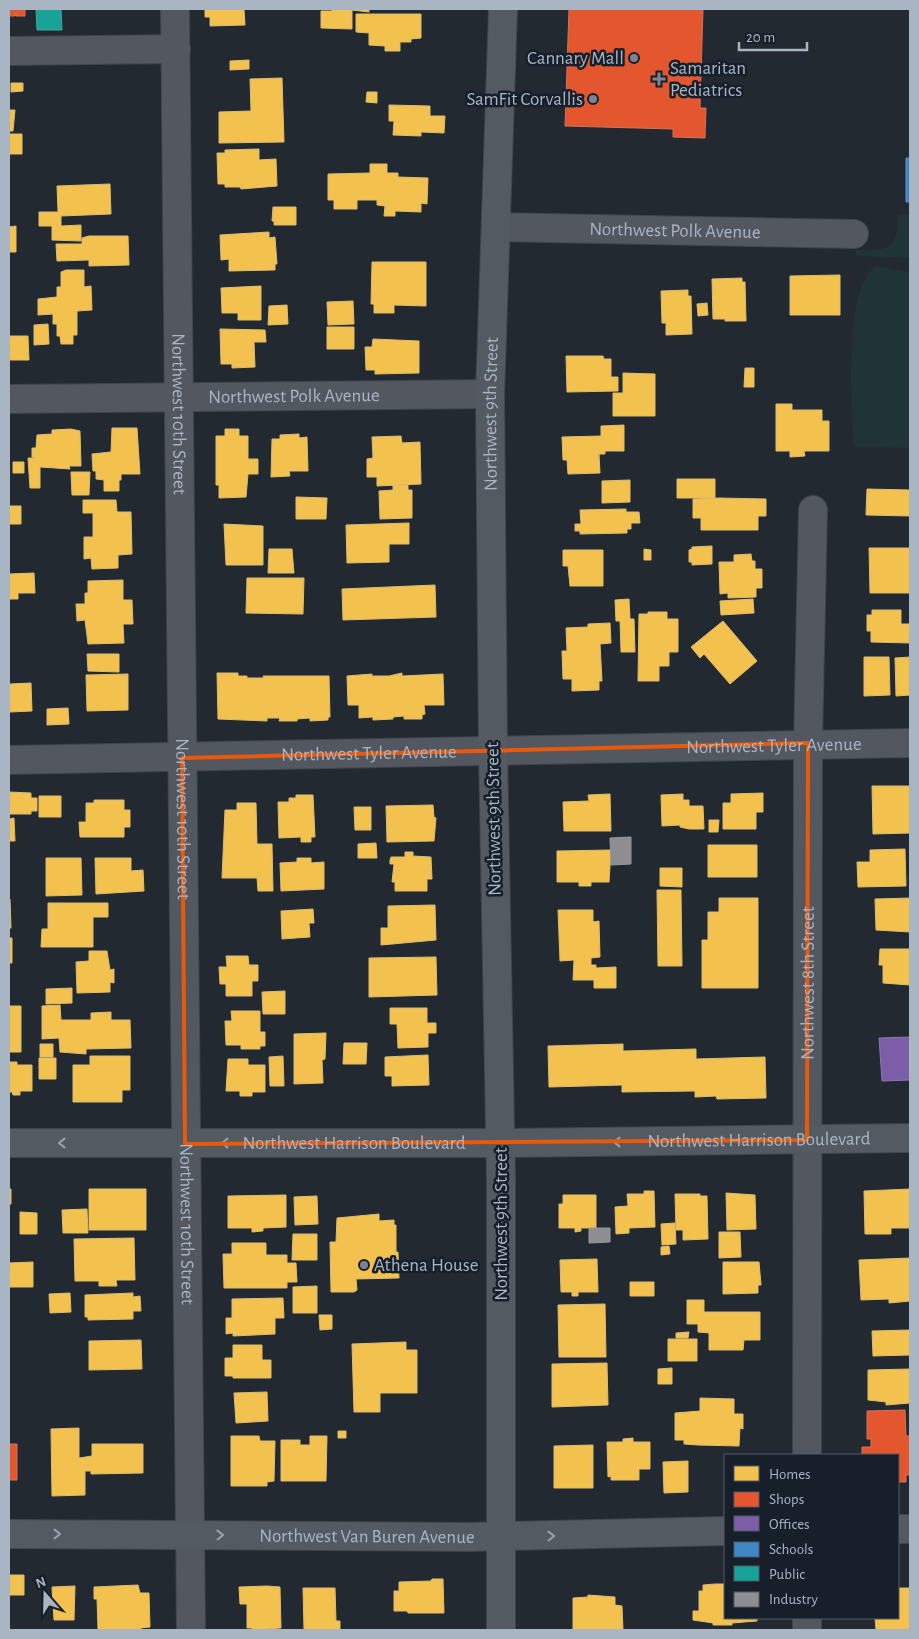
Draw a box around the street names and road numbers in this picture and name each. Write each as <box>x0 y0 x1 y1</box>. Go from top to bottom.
street label: Northwest Polk Avenue <box>589 219 761 242</box>
street label: Northwest 10th Street <box>169 333 189 495</box>
street label: Northwest 9th Street <box>480 337 501 491</box>
street label: Northwest Polk Avenue <box>208 386 380 406</box>
street label: Northwest Tyler Avenue <box>686 734 862 757</box>
street label: Northwest 10th Street <box>173 738 193 900</box>
street label: Northwest Tyler Avenue <box>281 742 457 764</box>
street label: Northwest 9th Street <box>483 742 505 896</box>
street label: Northwest 8th Street <box>798 906 817 1060</box>
street label: Northwest Harrison Boulevard <box>647 1129 871 1151</box>
street label: Northwest Harrison Boulevard <box>242 1134 466 1153</box>
street label: Northwest 10th Street <box>177 1143 197 1305</box>
street label: Northwest 9th Street <box>492 1147 511 1301</box>
street label: Northwest Van Buren Avenue <box>259 1526 475 1547</box>

